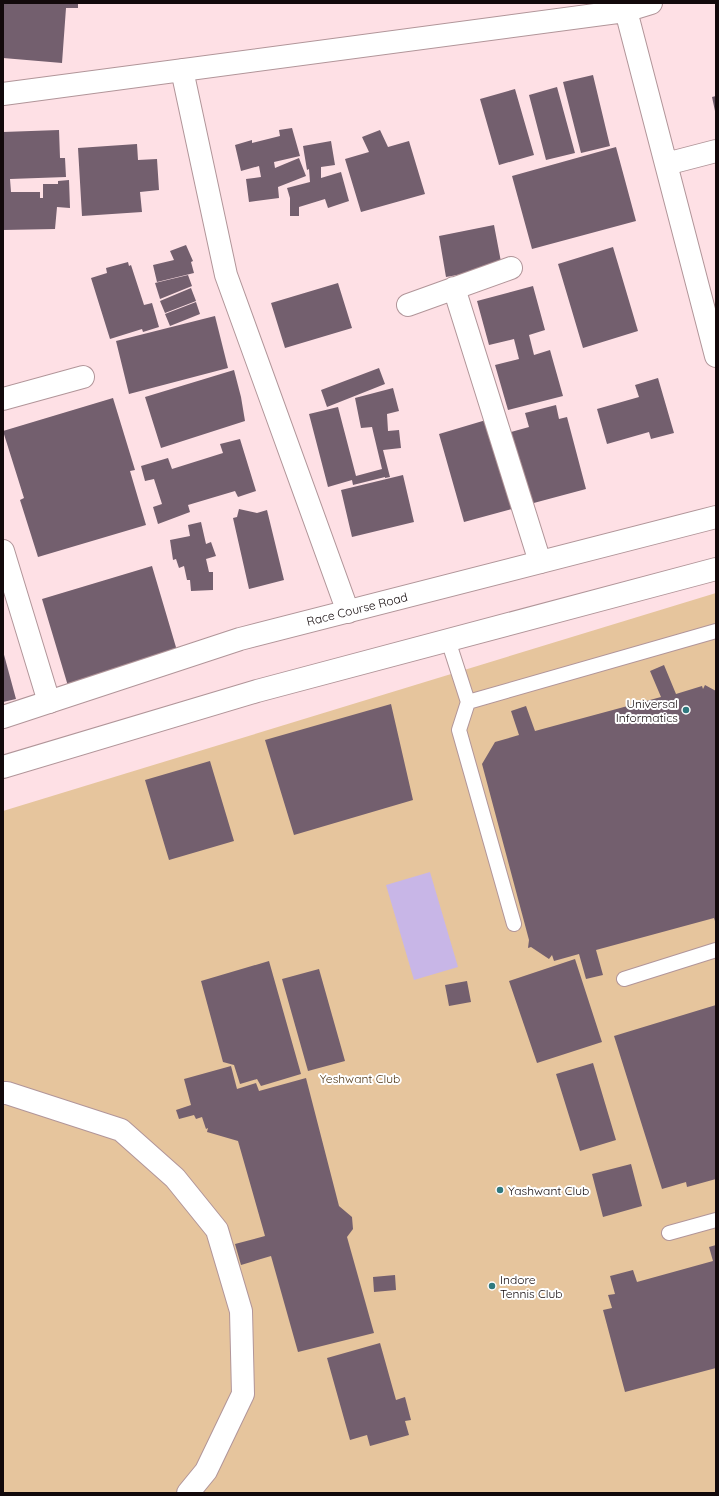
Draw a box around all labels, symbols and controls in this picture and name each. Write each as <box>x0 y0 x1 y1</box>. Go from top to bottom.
street label: Race Course Road <box>305 589 409 629</box>
place label: Universal Informatics <box>616 696 678 725</box>
marker: Universal Informatics <box>681 705 691 715</box>
park label: Yeshwant Club <box>320 1071 400 1086</box>
place label: Yashwant Club <box>508 1183 589 1198</box>
marker: Yashwant Club <box>495 1185 505 1195</box>
place label: Indore Tennis Club <box>500 1272 563 1301</box>
marker: Indore Tennis Club <box>487 1281 497 1291</box>

